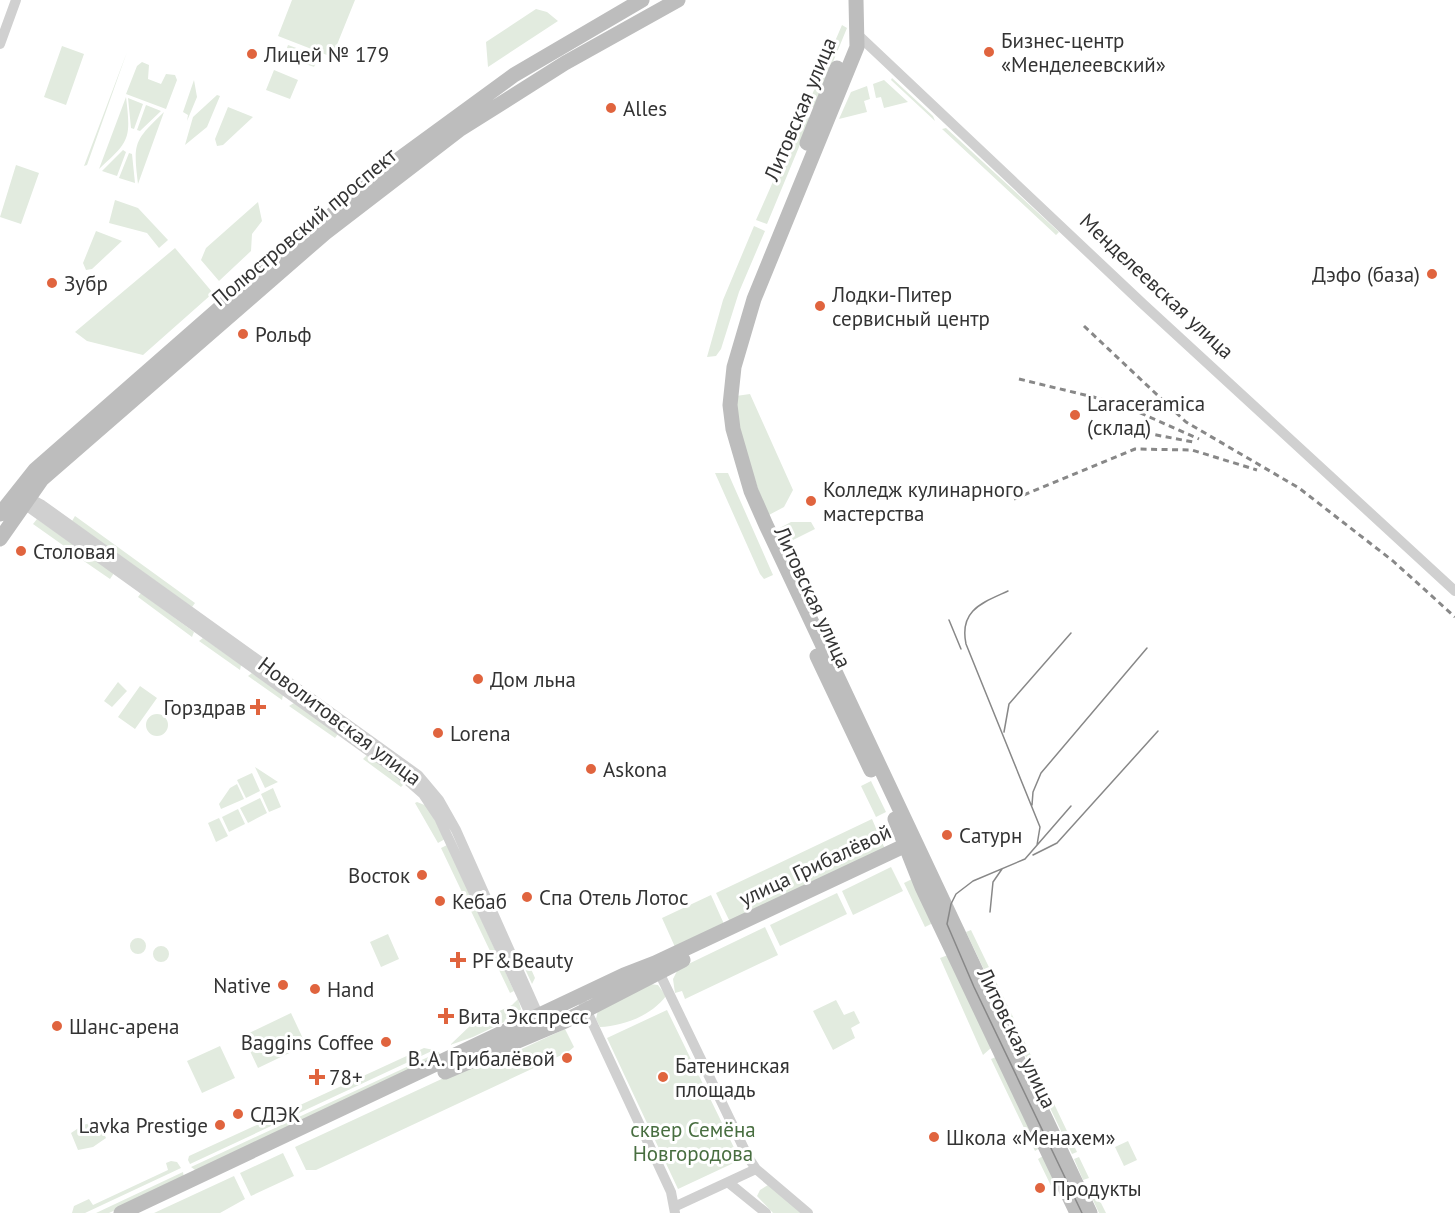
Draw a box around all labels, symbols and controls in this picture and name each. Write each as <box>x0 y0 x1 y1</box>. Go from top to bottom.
place label: Бизнес-центр «Менделеевский» <box>1001 27 1166 78</box>
street label: Литовская улица <box>757 33 842 186</box>
place label: Лицей № 179 <box>263 41 389 68</box>
marker: Бизнес-центр «Менделеевский» <box>982 45 996 59</box>
marker: Лицей № 179 <box>245 47 259 61</box>
place label: Alles <box>623 95 667 122</box>
marker: Alles <box>604 101 618 115</box>
street label: Полюстровский проспект <box>206 141 402 312</box>
street label: Менделеевская улица <box>1074 207 1240 365</box>
place label: Дэфо (база) <box>1312 261 1420 288</box>
marker: Дэфо (база) <box>1425 267 1439 281</box>
place label: Зубр <box>64 270 108 297</box>
marker: Зубр <box>45 276 59 290</box>
place label: Лодки-Питер сервисный центр <box>831 281 990 332</box>
marker: Лодки-Питер сервисный центр <box>813 299 827 313</box>
place label: Рольф <box>255 321 311 348</box>
marker: Рольф <box>236 327 250 341</box>
place label: Laraceramica (склад) <box>1087 390 1205 441</box>
marker: Laraceramica (склад) <box>1068 408 1082 422</box>
place label: Колледж кулинарного мастерства <box>823 476 1024 527</box>
marker: Колледж кулинарного мастерства <box>804 494 818 508</box>
street label: Литовская улица <box>768 521 858 672</box>
place label: Столовая <box>33 538 116 565</box>
marker: Столовая <box>14 544 28 558</box>
street label: Новолитовская улица <box>253 651 427 791</box>
place label: Дом льна <box>490 666 576 693</box>
marker: Дом льна <box>471 672 485 686</box>
place label: Горздрав <box>164 694 246 721</box>
marker: Горздрав <box>251 700 265 714</box>
place label: Lorena <box>450 720 511 747</box>
marker: Lorena <box>431 726 445 740</box>
place label: Askona <box>603 756 667 783</box>
marker: Askona <box>584 762 598 776</box>
street label: улица Грибалёвой <box>735 818 895 912</box>
place label: Сатурн <box>959 822 1022 849</box>
marker: Сатурн <box>940 828 954 842</box>
place label: Восток <box>348 862 410 889</box>
marker: Восток <box>415 868 429 882</box>
place label: Спа Отель Лотос <box>539 884 689 911</box>
place label: Кебаб <box>452 888 507 915</box>
marker: Спа Отель Лотос <box>520 890 534 904</box>
marker: Кебаб <box>433 894 447 908</box>
place label: PF&Beauty <box>472 947 573 974</box>
marker: PF&Beauty <box>449 951 467 969</box>
street label: Литовская улица <box>971 962 1063 1113</box>
place label: Native <box>213 972 271 999</box>
place label: Hand <box>327 976 374 1003</box>
marker: Native <box>276 978 290 992</box>
marker: Hand <box>308 982 322 996</box>
place label: Вита Экспресс <box>458 1003 589 1030</box>
marker: Вита Экспресс <box>439 1009 453 1023</box>
place label: Шанс-арена <box>69 1013 179 1040</box>
marker: Шанс-арена <box>50 1019 64 1033</box>
place label: Baggins Coffee <box>241 1029 374 1056</box>
marker: Baggins Coffee <box>379 1035 393 1049</box>
place label: В. А. Грибалёвой <box>408 1045 555 1072</box>
marker: В. А. Грибалёвой <box>560 1051 574 1065</box>
place label: Батенинская площадь <box>675 1052 790 1103</box>
place label: 78+ <box>329 1064 363 1091</box>
marker: 78+ <box>310 1070 324 1084</box>
marker: Батенинская площадь <box>656 1070 670 1084</box>
place label: СДЭК <box>250 1101 301 1128</box>
marker: СДЭК <box>231 1107 245 1121</box>
place label: Lavka Prestige <box>79 1112 208 1139</box>
park label: сквер Семёна Новгородова <box>630 1116 756 1167</box>
marker: Lavka Prestige <box>213 1118 227 1132</box>
place label: Школа «Менахем» <box>946 1124 1116 1151</box>
marker: Школа «Менахем» <box>927 1130 941 1144</box>
place label: Продукты <box>1052 1175 1142 1202</box>
marker: Продукты <box>1033 1181 1047 1195</box>

